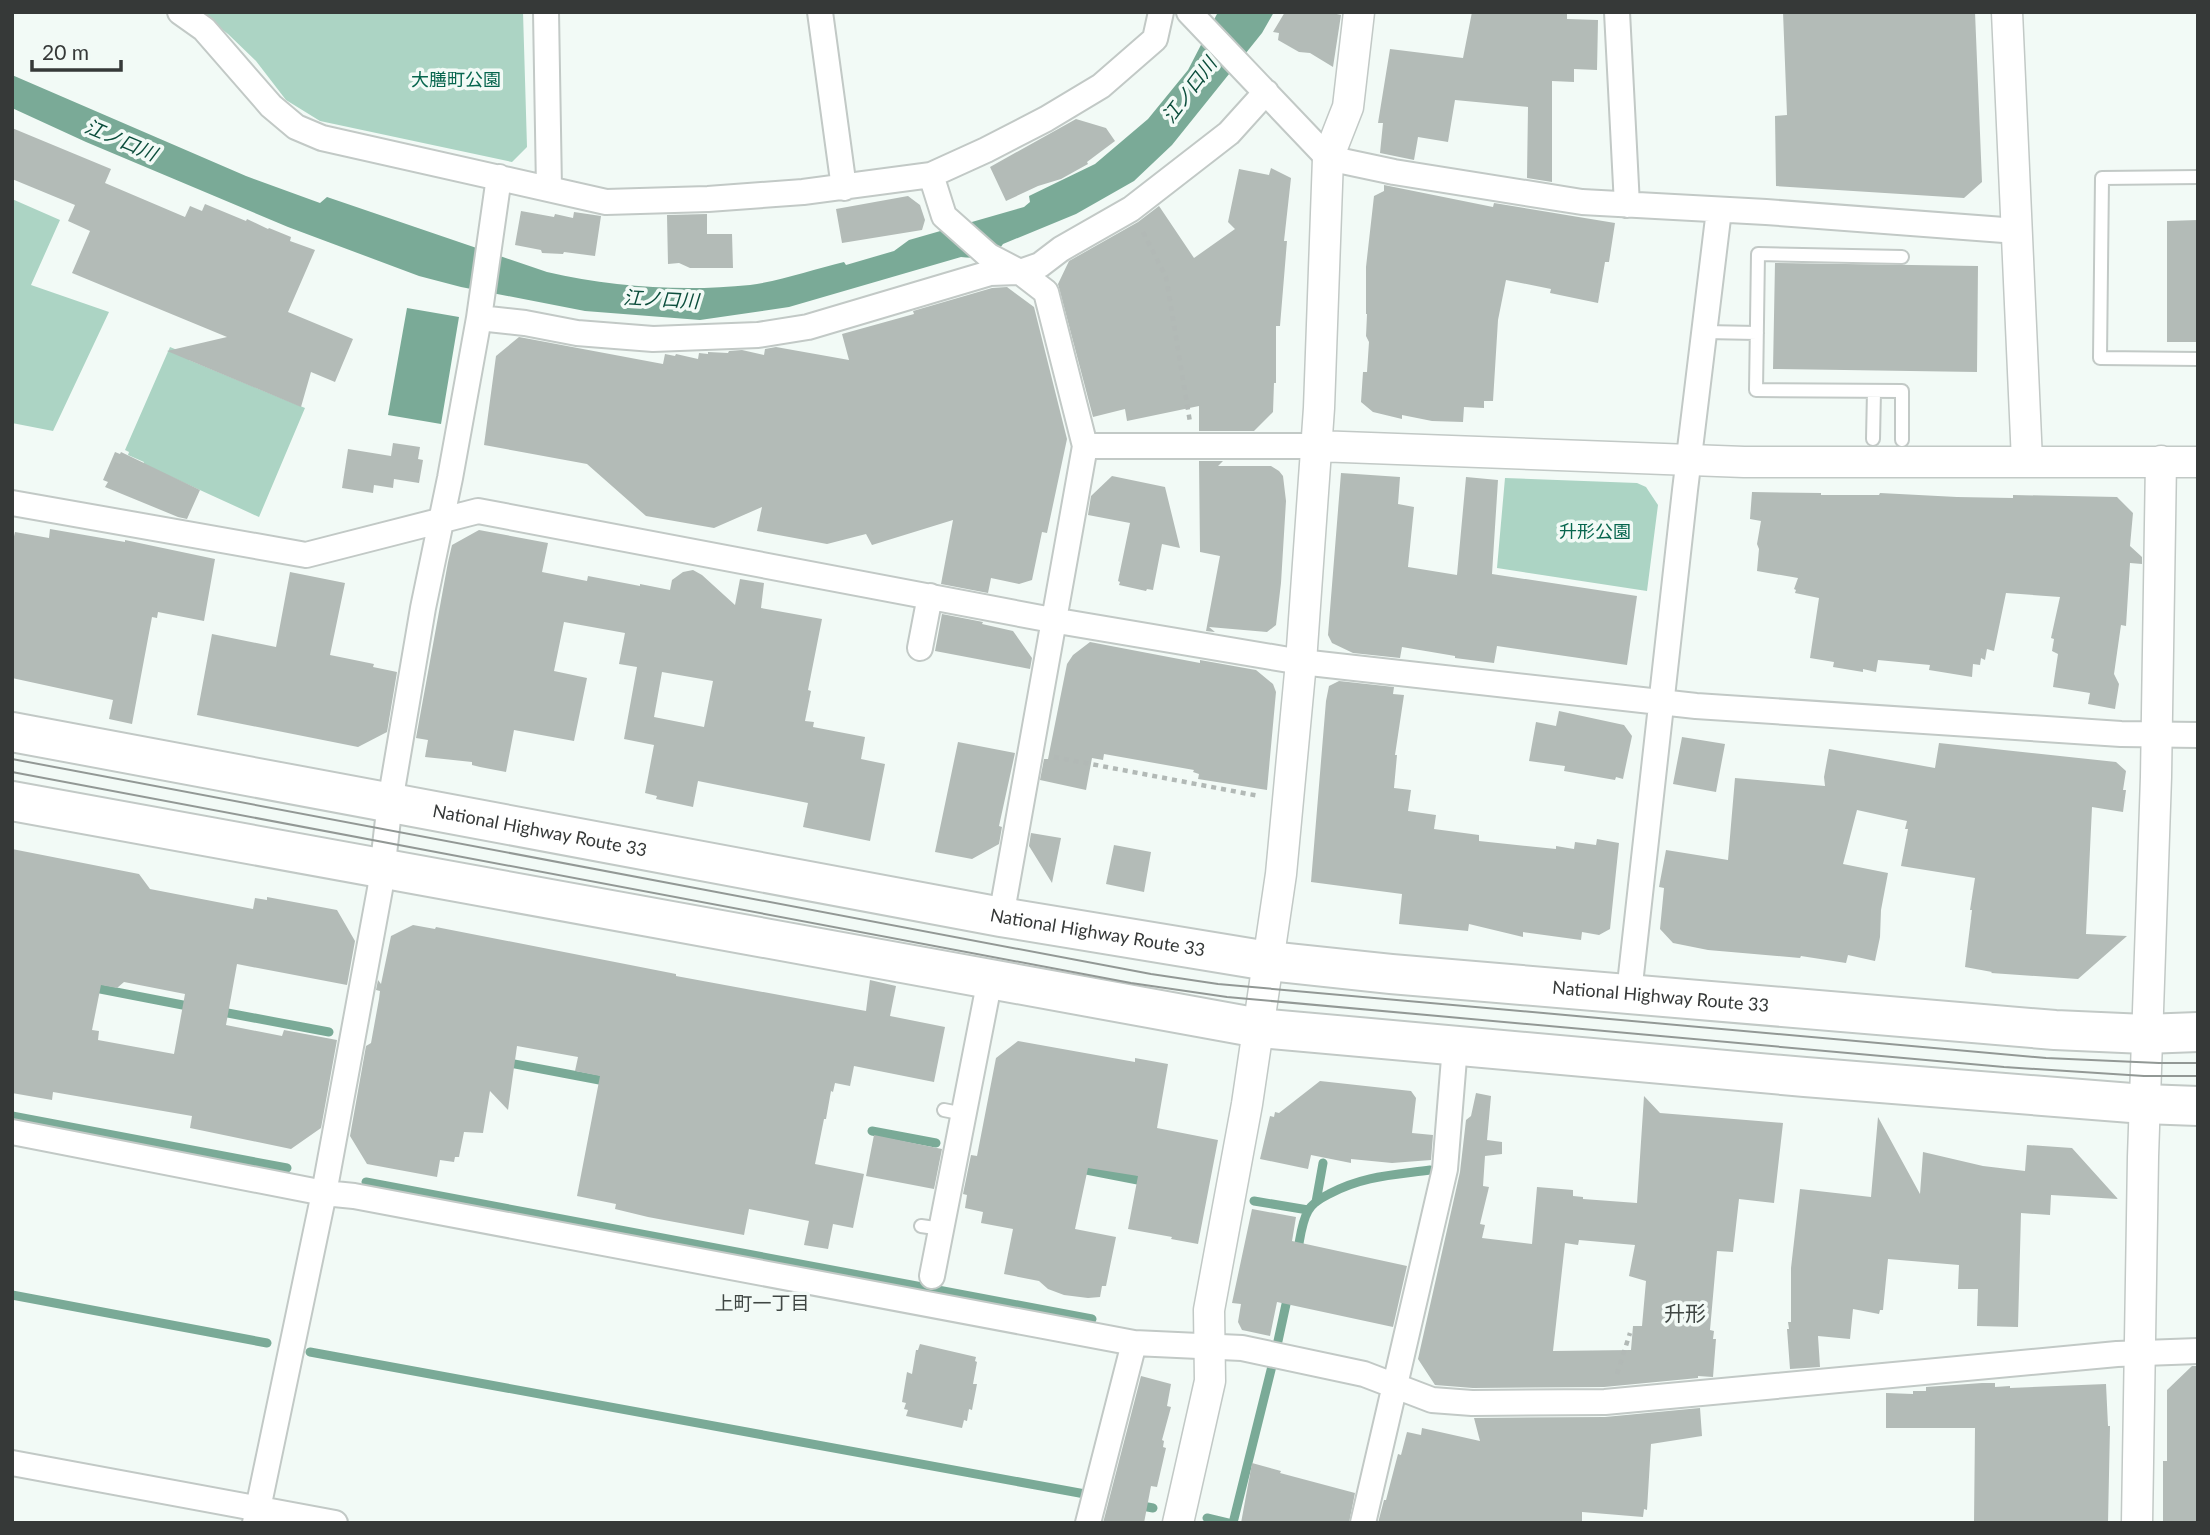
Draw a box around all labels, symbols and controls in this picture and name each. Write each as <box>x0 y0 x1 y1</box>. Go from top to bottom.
scale bar <box>32 28 121 72</box>
text: 20 m <box>42 39 89 64</box>
water label: 江ノ口川 <box>1157 51 1222 127</box>
park label: 大膳町公園 <box>411 68 501 90</box>
water label: 江ノ口川 <box>82 114 163 166</box>
water label: 江ノ口川 <box>622 285 702 312</box>
park label: 升形公園 <box>1559 520 1631 542</box>
street label: National Highway Route 33 <box>431 799 649 861</box>
street label: National Highway Route 33 <box>988 903 1207 960</box>
street label: National Highway Route 33 <box>1551 976 1770 1016</box>
district label: 上町一丁目 <box>714 1291 810 1314</box>
district label: 升形 <box>1664 1300 1706 1325</box>

